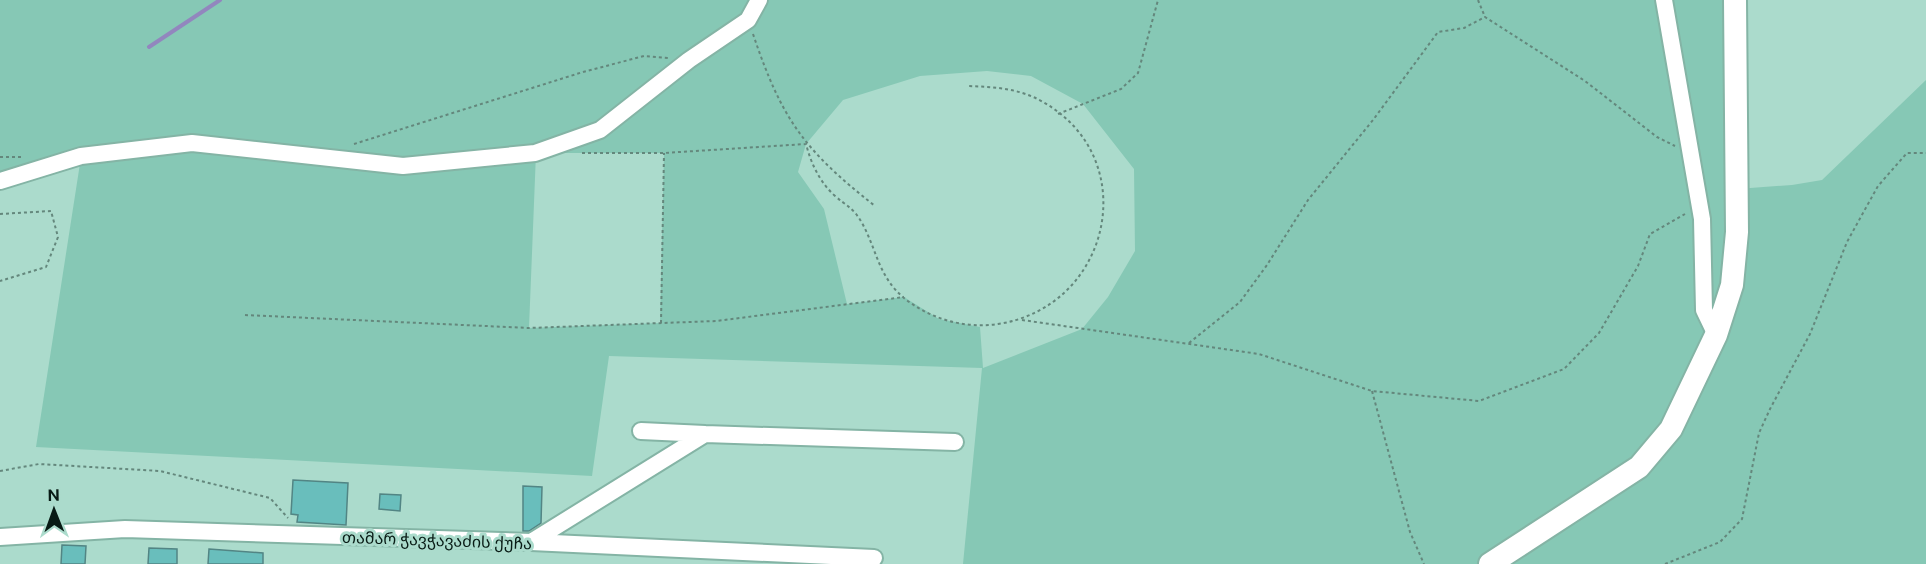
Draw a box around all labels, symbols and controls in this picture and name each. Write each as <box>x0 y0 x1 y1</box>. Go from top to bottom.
north arrow <box>24 480 84 540</box>
text: N <box>47 486 60 505</box>
street label: თამარ ჭავჭავაძის ქუჩა <box>342 528 532 553</box>

